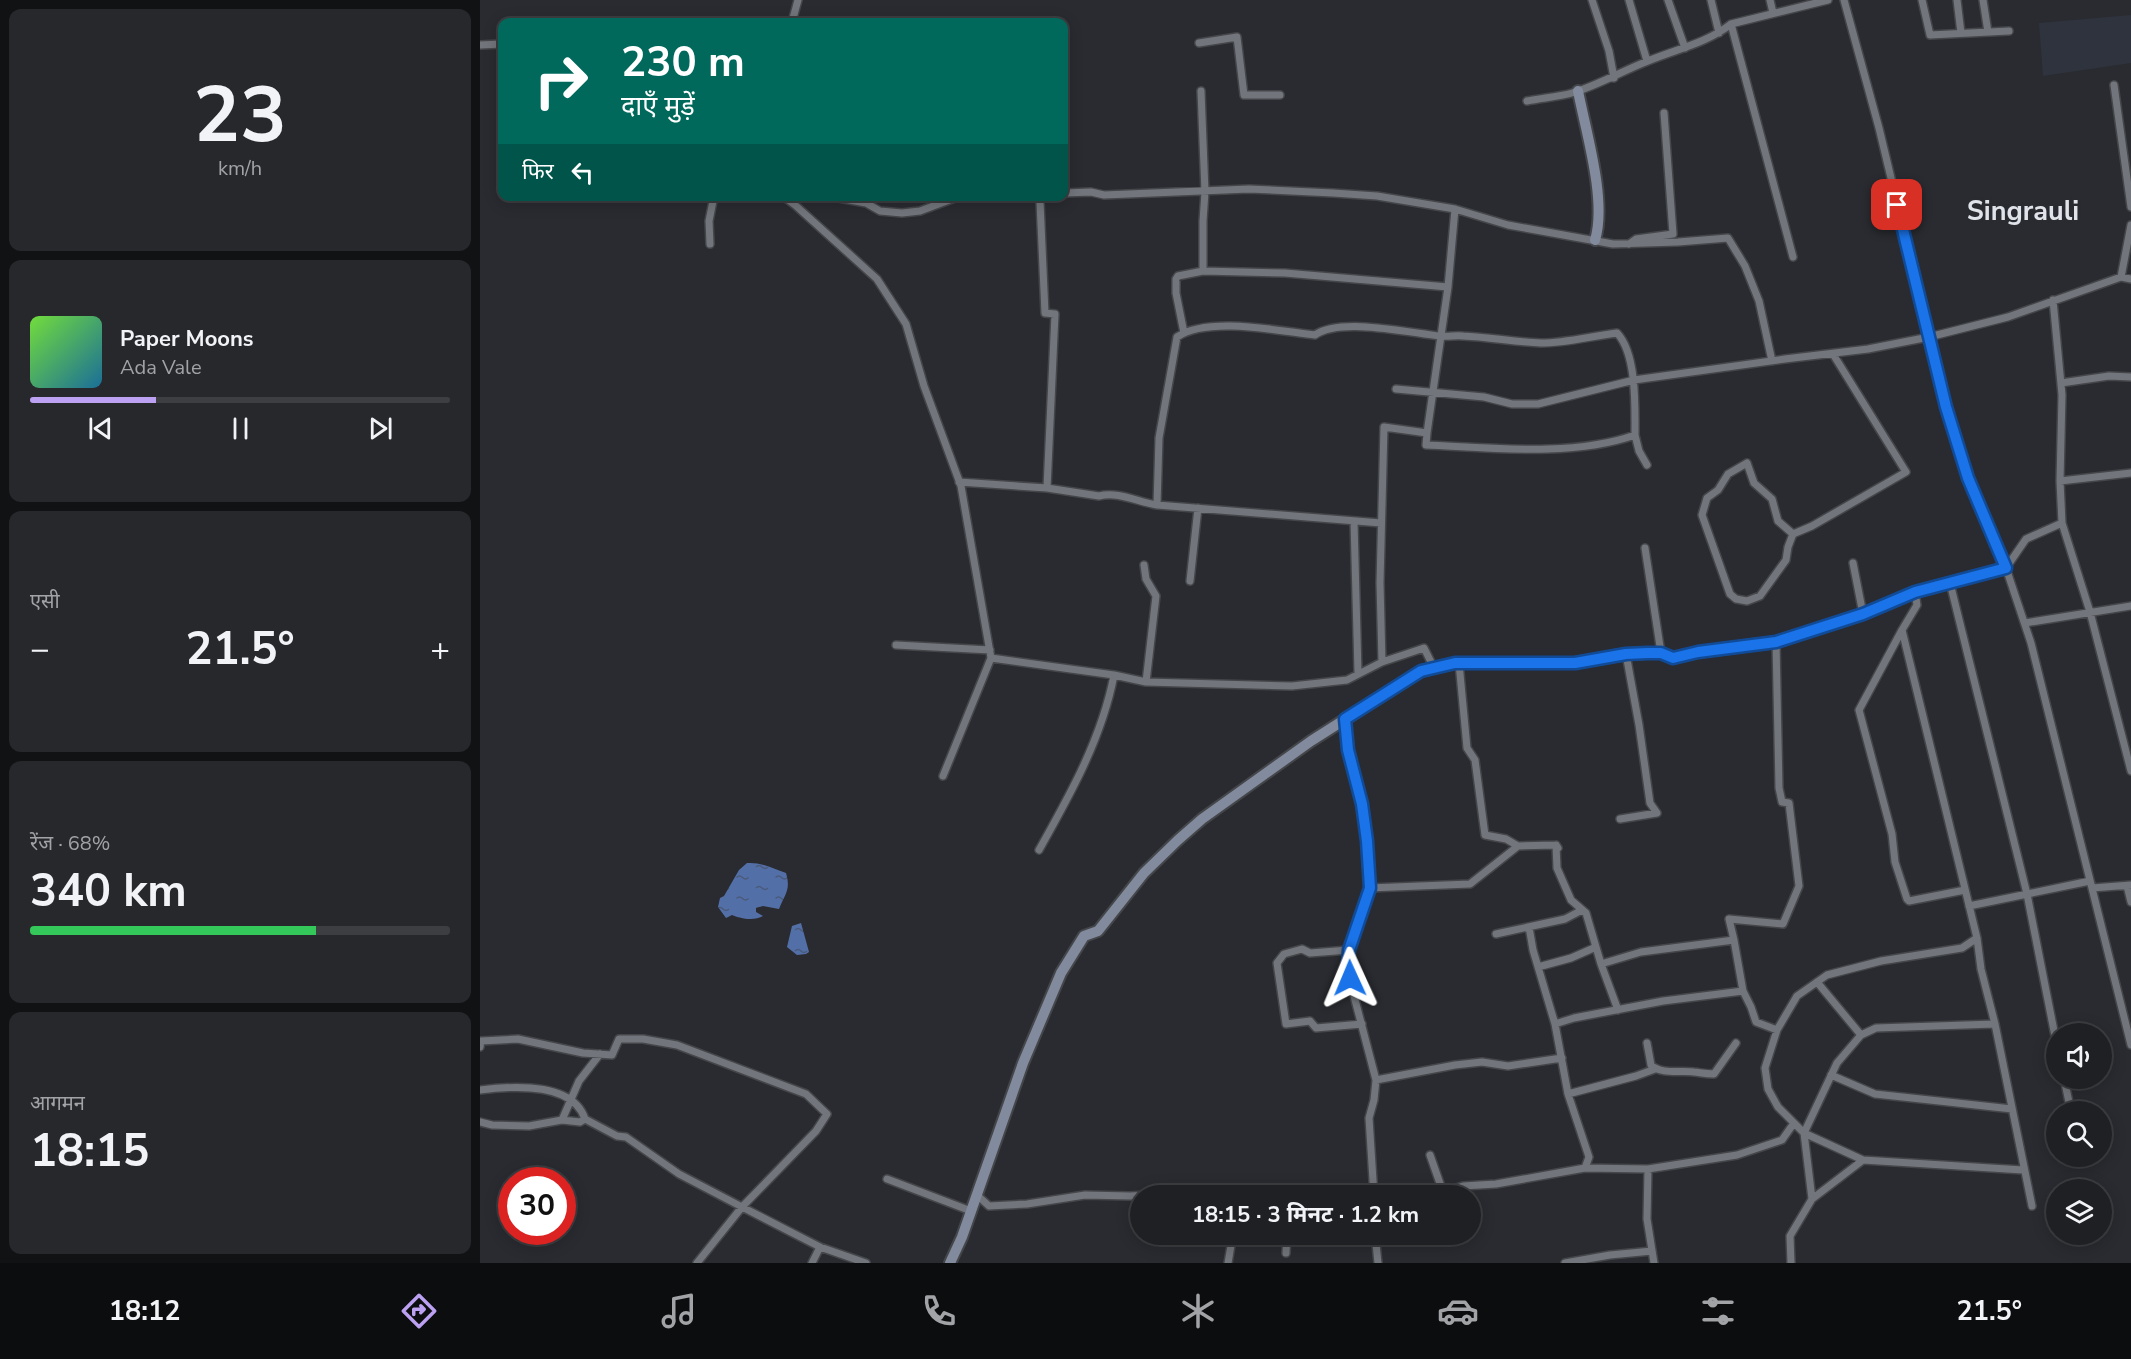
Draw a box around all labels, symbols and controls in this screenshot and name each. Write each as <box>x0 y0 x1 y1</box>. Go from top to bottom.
text: 230 m <box>621 34 745 91</box>
icon: right <box>522 42 600 120</box>
text: 23 <box>193 62 287 169</box>
text: दाएँ मुड़ें <box>621 88 695 125</box>
text: km/h <box>218 155 262 182</box>
icon: left <box>566 156 599 189</box>
text: फिर <box>522 157 554 187</box>
pin <box>1871 179 1922 230</box>
icon: arrive <box>1880 188 1913 221</box>
district label: Singrauli <box>1967 193 2079 230</box>
text: Paper Moons <box>120 324 254 354</box>
text: Ada Vale <box>120 354 202 381</box>
icon: previous <box>84 412 117 445</box>
icon: pause <box>224 412 257 445</box>
icon: next <box>364 412 397 445</box>
text: एसी <box>30 588 60 615</box>
text: 21.5° <box>185 619 295 680</box>
text: − <box>30 627 50 672</box>
text: + <box>430 627 450 672</box>
text: रेंज · 68% <box>30 830 110 857</box>
text: 340 km <box>30 861 187 922</box>
position arrow <box>1318 946 1382 1010</box>
map controls <box>2046 1023 2112 1245</box>
button: sound <box>2046 1023 2112 1089</box>
text: आगमन <box>30 1090 85 1117</box>
button: search <box>2046 1101 2112 1167</box>
text: 18:15 <box>30 1121 149 1182</box>
speed limit sign: 30 <box>498 1167 576 1245</box>
button: layers <box>2046 1179 2112 1245</box>
text: 18:15 · 3 मिनट · 1.2 km <box>1192 1200 1419 1230</box>
icon: directions <box>398 1290 440 1332</box>
icon: music <box>658 1290 700 1332</box>
icon: phone <box>918 1290 960 1332</box>
icon: climate <box>1177 1290 1219 1332</box>
icon: car <box>1437 1290 1479 1332</box>
icon: filters <box>1697 1290 1739 1332</box>
text: 18:12 <box>109 1293 180 1330</box>
text: 21.5° <box>1957 1293 2022 1330</box>

